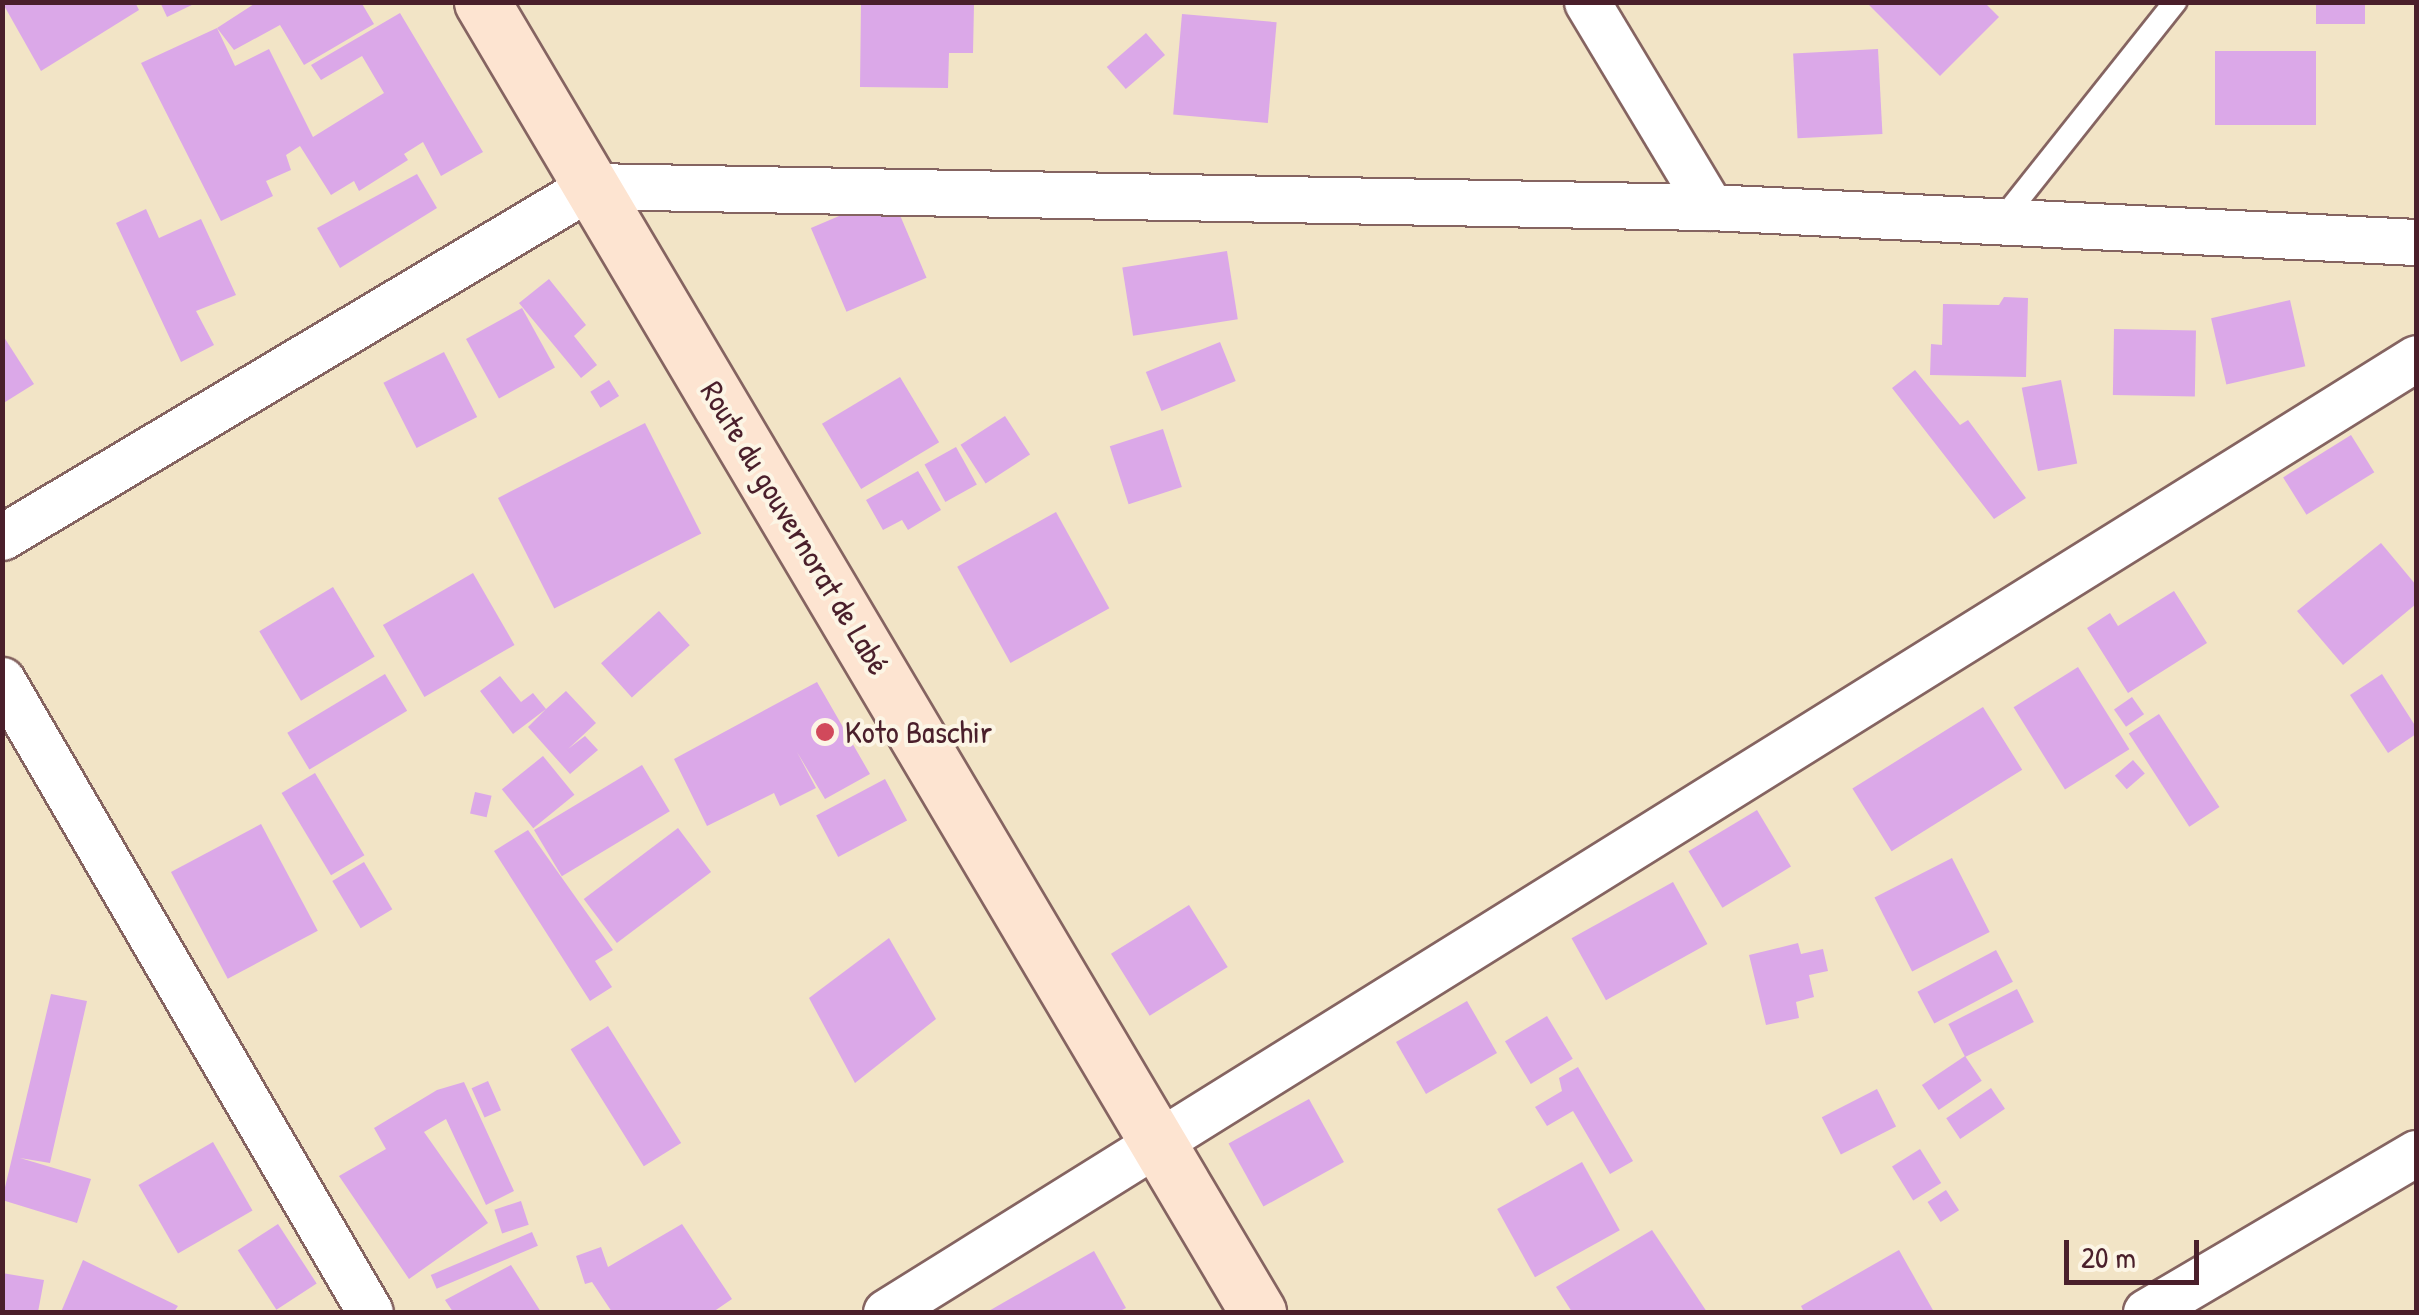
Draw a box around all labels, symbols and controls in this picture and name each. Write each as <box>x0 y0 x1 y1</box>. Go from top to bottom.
street label: Route du gouvernorat de Labé <box>692 374 898 682</box>
place label: Koto Baschir <box>845 713 992 751</box>
marker: Koto Baschir <box>814 721 836 743</box>
scale bar <box>2069 1220 2204 1282</box>
text: 20 m <box>2081 1237 2136 1277</box>

